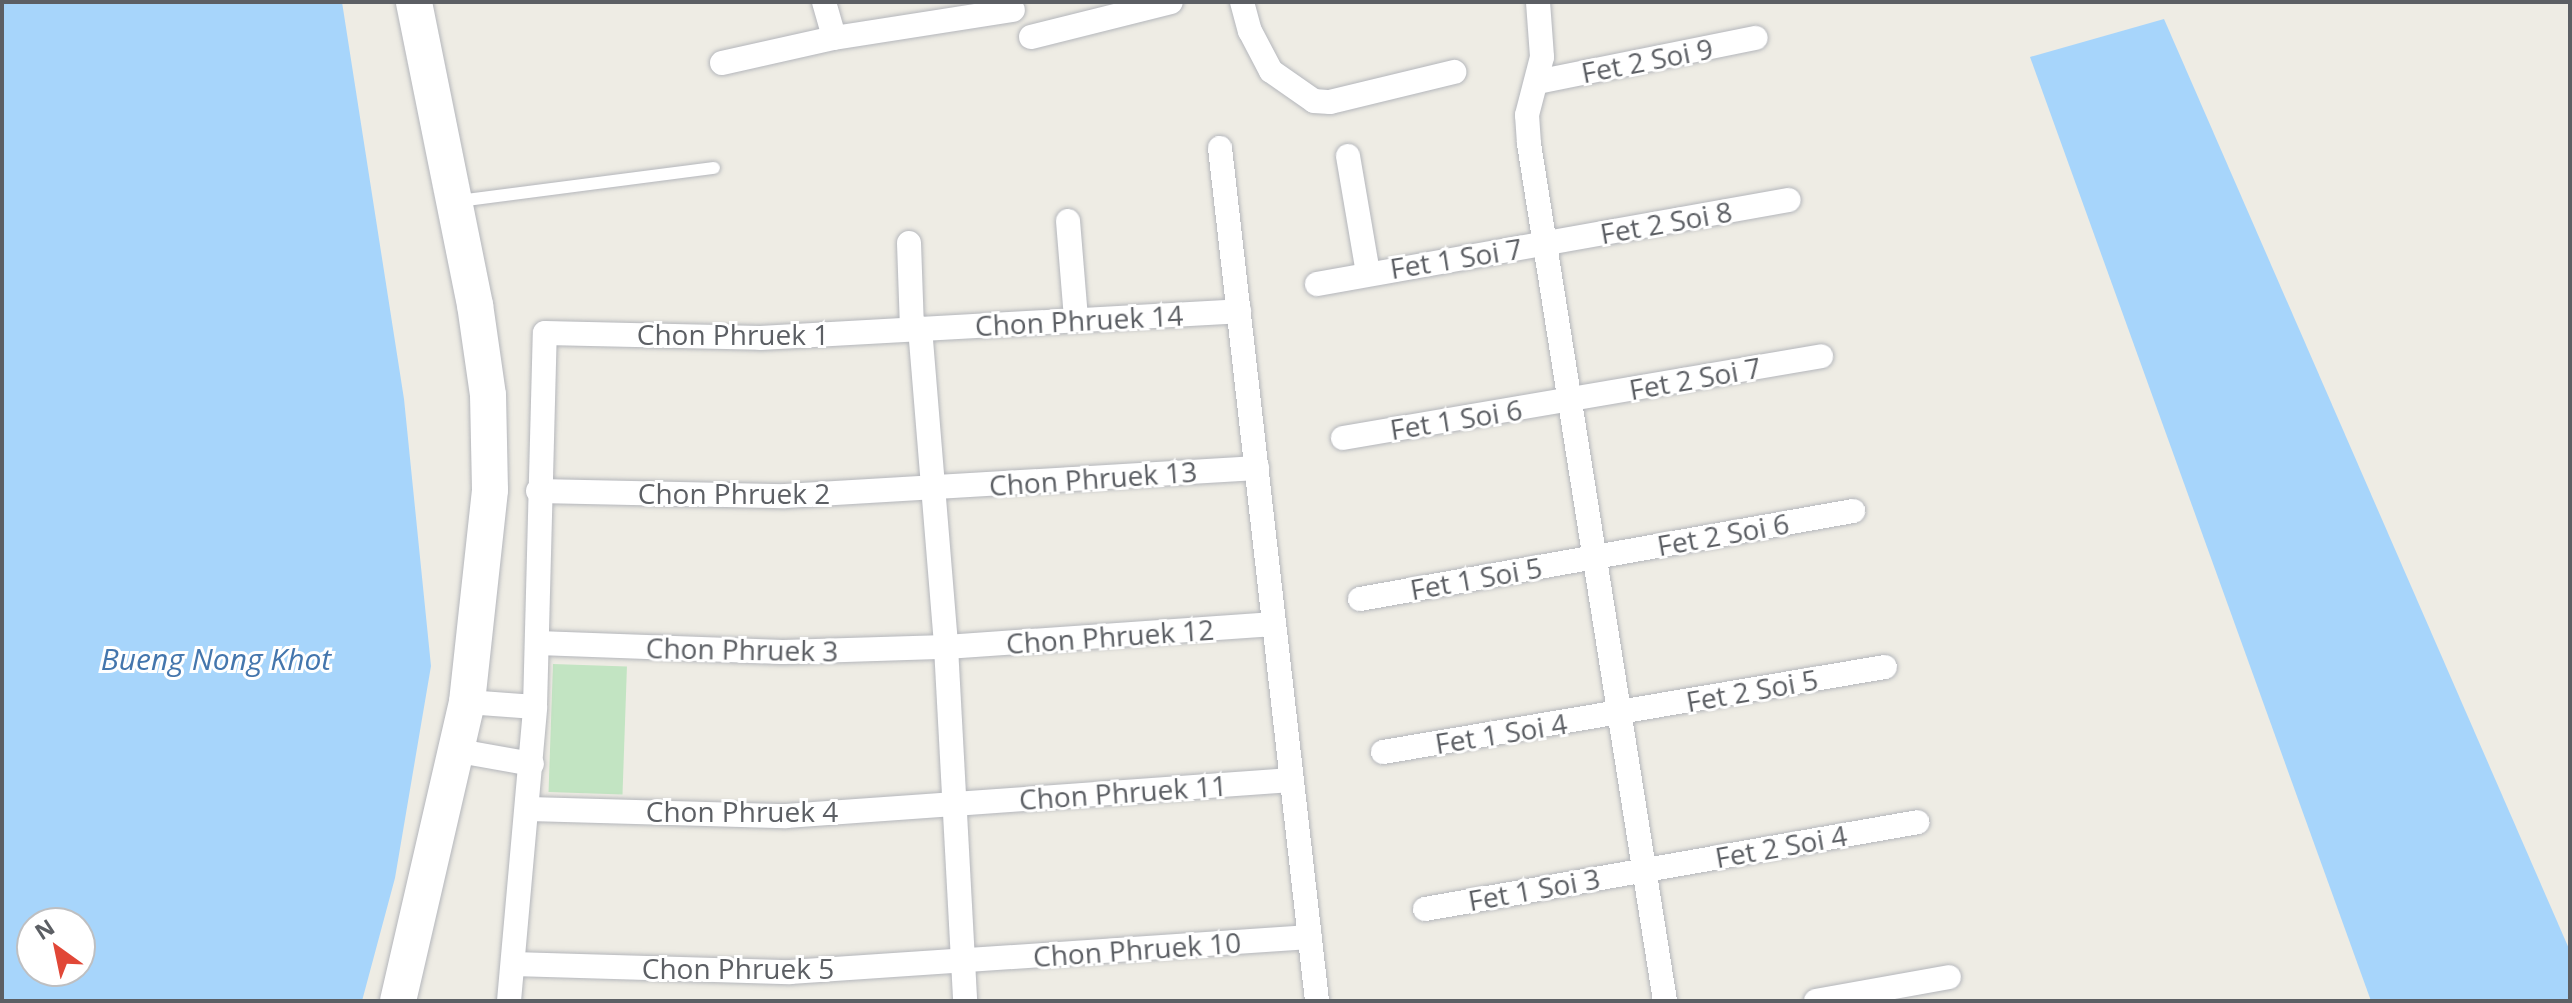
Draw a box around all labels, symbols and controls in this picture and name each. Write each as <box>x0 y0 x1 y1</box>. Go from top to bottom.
street label: Fet 2 Soi 9 <box>1578 31 1716 89</box>
street label: Fet 2 Soi 8 <box>1597 194 1735 250</box>
street label: Fet 1 Soi 7 <box>1388 231 1524 285</box>
street label: Chon Phruek 14 <box>974 298 1184 342</box>
street label: Chon Phruek 1 <box>637 317 829 351</box>
street label: Fet 2 Soi 7 <box>1626 350 1764 406</box>
street label: Fet 1 Soi 6 <box>1388 392 1524 446</box>
street label: Chon Phruek 13 <box>988 454 1198 502</box>
street label: Chon Phruek 2 <box>638 476 830 510</box>
street label: Fet 2 Soi 6 <box>1654 506 1792 562</box>
street label: Fet 1 Soi 5 <box>1407 550 1545 606</box>
street label: Chon Phruek 12 <box>1005 612 1215 660</box>
street label: Chon Phruek 3 <box>645 631 839 667</box>
water label: Bueng Nong Khot <box>101 641 331 677</box>
street label: Fet 2 Soi 5 <box>1683 662 1821 718</box>
street label: Fet 1 Soi 4 <box>1433 706 1569 760</box>
street label: Chon Phruek 11 <box>1018 768 1228 816</box>
street label: Chon Phruek 4 <box>646 794 838 828</box>
street label: Fet 2 Soi 4 <box>1712 818 1850 874</box>
street label: Fet 1 Soi 3 <box>1465 861 1603 917</box>
north arrow <box>16 907 96 987</box>
text: N <box>28 911 60 946</box>
street label: Chon Phruek 10 <box>1032 925 1242 973</box>
street label: Chon Phruek 5 <box>642 951 834 985</box>

